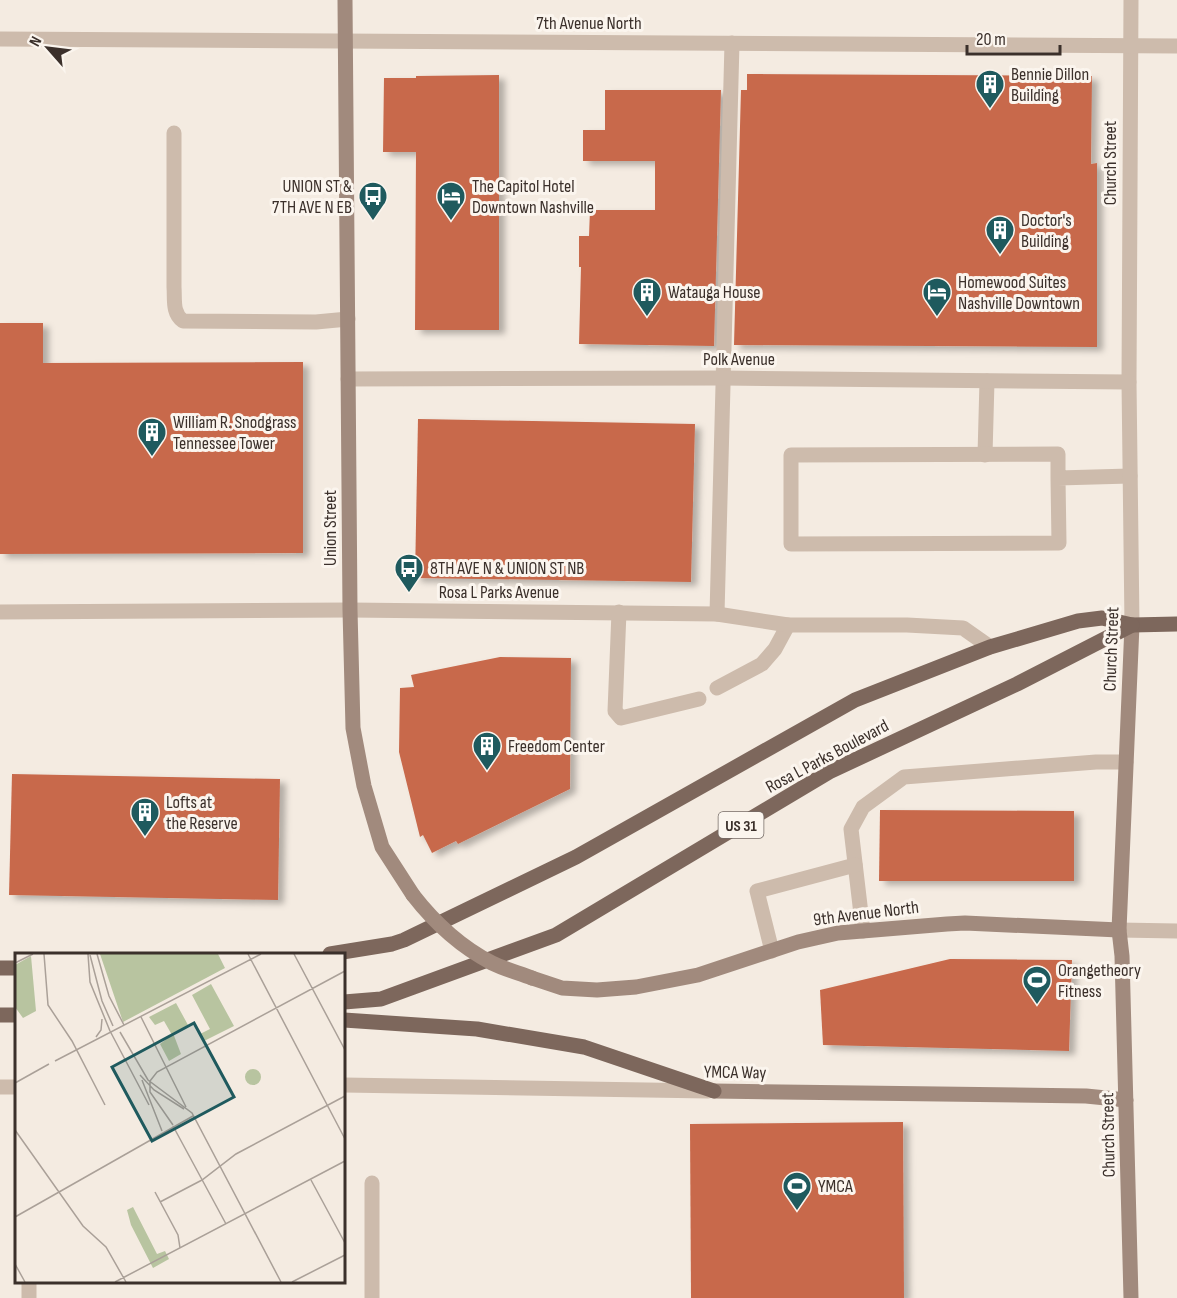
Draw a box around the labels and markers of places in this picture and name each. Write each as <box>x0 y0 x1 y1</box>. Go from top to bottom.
place label: Bennie Dillon Building <box>1011 64 1089 106</box>
building icon: Bennie Dillon Building <box>974 68 1006 110</box>
place label: UNION ST & 7TH AVE N EB <box>272 176 352 218</box>
place label: The Capitol Hotel Downtown Nashville <box>472 176 594 218</box>
bus stop icon: UNION ST & 7TH AVE N EB <box>357 180 389 222</box>
hotel icon: The Capitol Hotel Downtown Nashville <box>435 180 467 222</box>
place label: Doctor's Building <box>1021 210 1072 252</box>
building icon: Doctor's Building <box>984 214 1016 256</box>
place label: Homewood Suites Nashville Downtown <box>958 272 1080 314</box>
building icon: Watauga House <box>631 276 663 318</box>
hotel icon: Homewood Suites Nashville Downtown <box>921 276 953 318</box>
place label: Watauga House <box>668 282 761 303</box>
place label: William R. Snodgrass Tennessee Tower <box>173 412 297 454</box>
building icon: William R. Snodgrass Tennessee Tower <box>136 416 168 458</box>
bus stop icon: 8TH AVE N & UNION ST NB <box>393 552 425 594</box>
place label: 8TH AVE N & UNION ST NB <box>430 558 584 579</box>
building icon: Freedom Center <box>471 730 503 772</box>
place label: Freedom Center <box>508 736 605 757</box>
place label: Lofts at the Reserve <box>166 792 238 834</box>
building icon: Lofts at the Reserve <box>129 796 161 838</box>
place label: Orangetheory Fitness <box>1058 960 1141 1002</box>
sports icon: Orangetheory Fitness <box>1021 964 1053 1006</box>
sports icon: YMCA <box>781 1170 813 1212</box>
place label: YMCA <box>818 1176 853 1197</box>

